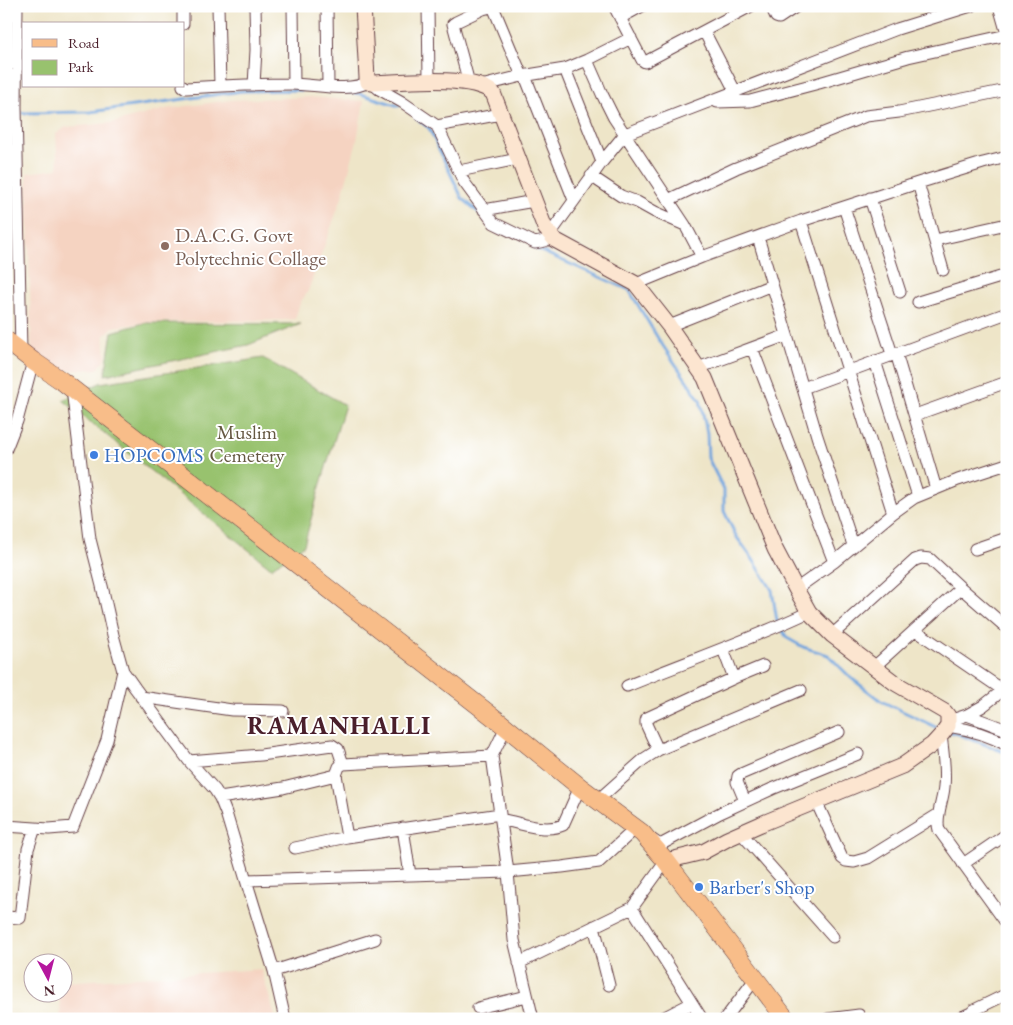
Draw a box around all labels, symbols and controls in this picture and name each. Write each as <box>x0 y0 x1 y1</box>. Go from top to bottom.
legend <box>22 22 185 88</box>
text: Road <box>68 33 100 52</box>
text: Park <box>68 57 95 76</box>
place label: D.A.C.G. Govt Polytechnic Collage <box>175 222 326 271</box>
marker: D.A.C.G. Govt Polytechnic Collage <box>159 240 171 252</box>
park label: Muslim Cemetery <box>210 419 285 468</box>
place label: HOPCOMS <box>104 442 203 468</box>
marker: HOPCOMS <box>88 449 100 461</box>
district label: RAMANHALLI <box>247 709 431 741</box>
place label: Barber's Shop <box>709 874 815 900</box>
marker: Barber's Shop <box>693 881 705 893</box>
north arrow <box>22 952 72 1002</box>
text: N <box>42 981 56 1001</box>

